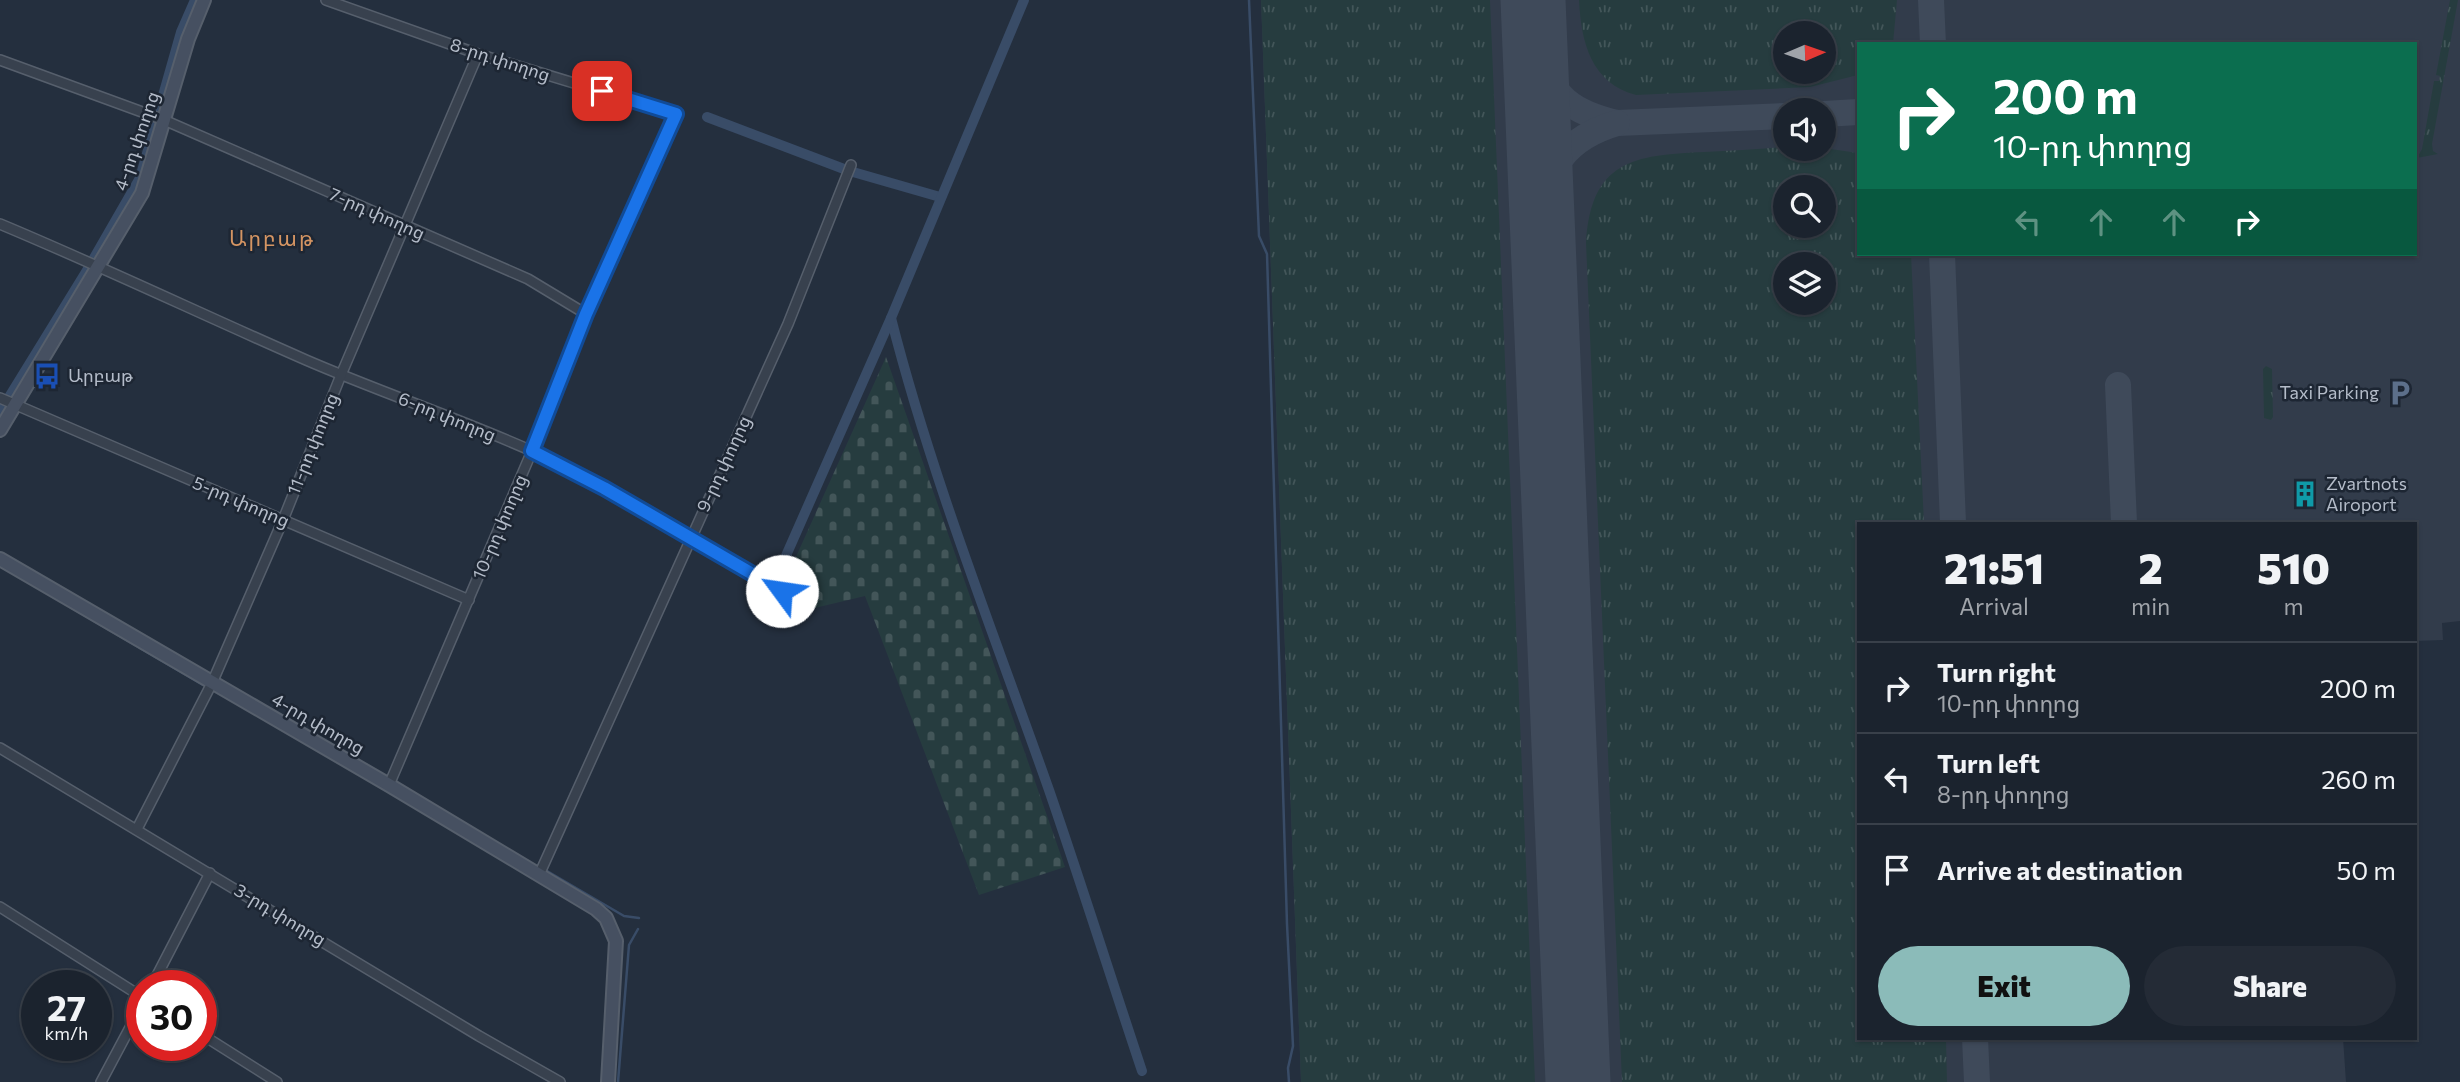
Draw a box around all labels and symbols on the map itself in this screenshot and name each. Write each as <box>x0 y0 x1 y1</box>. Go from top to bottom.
north arrow <box>1773 21 1836 84</box>
street label: 8-րդ փողոց <box>448 33 553 86</box>
pin <box>572 61 632 121</box>
street label: 4-րդ փողոց <box>109 88 163 193</box>
street label: 7-րդ փողոց <box>326 182 429 244</box>
district label: Արբաթ <box>229 225 315 251</box>
bus stop icon: Արբաթ <box>32 361 62 391</box>
place label: Արբաթ <box>68 364 134 386</box>
parking icon: Taxi Parking <box>2385 378 2415 408</box>
place label: Taxi Parking <box>2280 381 2379 403</box>
street label: 6-րդ փողոց <box>395 386 500 446</box>
street label: 11-րդ փողոց <box>282 389 343 498</box>
street label: 9-րդ փողոց <box>691 412 755 515</box>
street label: 5-րդ փողոց <box>190 471 293 531</box>
street label: 10-րդ փողոց <box>467 471 531 583</box>
place label: Zvartnots Airoport <box>2326 472 2407 515</box>
building icon: Zvartnots Airoport <box>2290 479 2320 509</box>
position arrow <box>745 554 819 628</box>
street label: 4-րդ փողոց <box>268 688 369 759</box>
street label: 3-րդ փողոց <box>231 878 330 950</box>
speed limit sign: 30 <box>126 970 217 1061</box>

